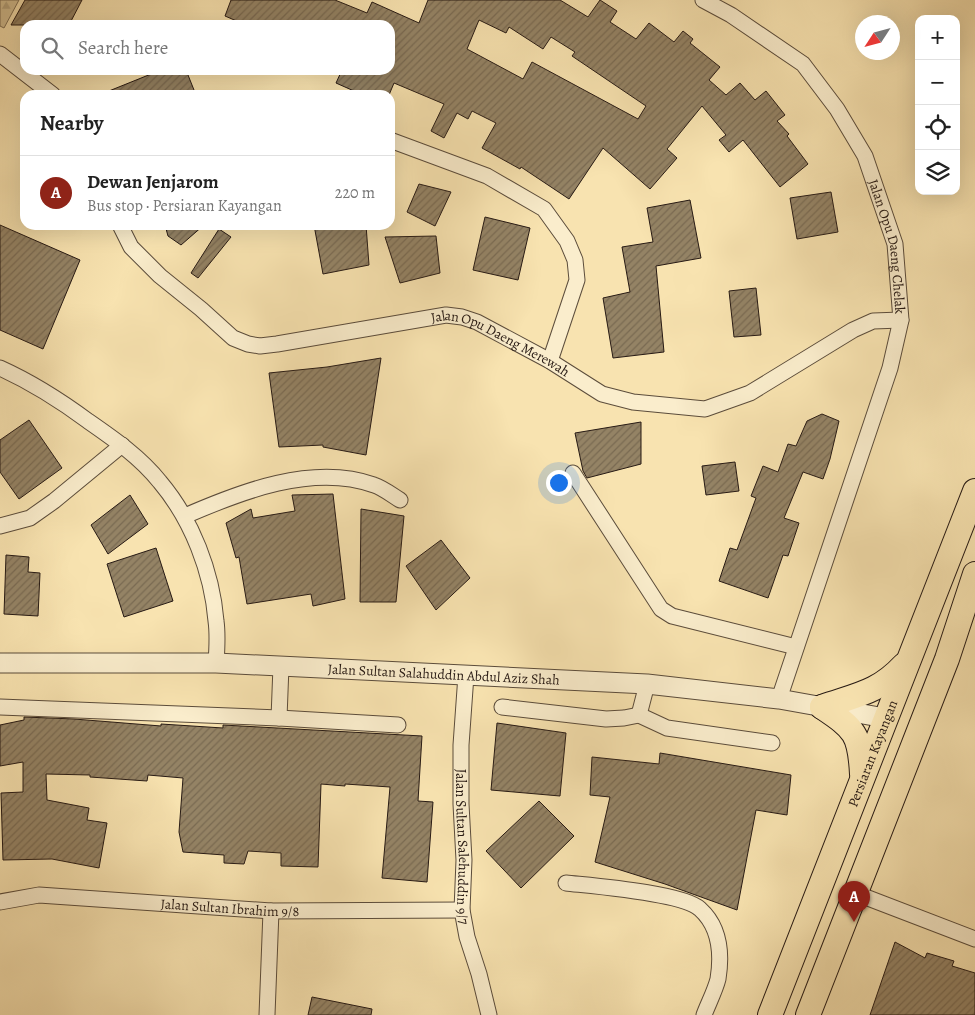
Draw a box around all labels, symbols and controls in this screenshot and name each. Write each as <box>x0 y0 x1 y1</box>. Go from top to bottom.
north arrow <box>855 15 900 60</box>
map controls <box>915 15 960 195</box>
button: + <box>915 15 960 60</box>
search box <box>20 20 395 75</box>
icon: search <box>38 34 66 62</box>
text: Search here <box>78 35 168 61</box>
button: − <box>915 60 960 105</box>
button: locate <box>915 105 960 150</box>
text: Nearby <box>40 109 103 137</box>
button: layers <box>915 150 960 195</box>
text: Dewan Jenjarom <box>87 169 219 195</box>
street label: Jalan Opu Daeng Chelak <box>864 177 910 315</box>
text: A <box>51 182 61 204</box>
text: 220 m <box>335 182 375 204</box>
text: Bus stop · Persiaran Kayangan <box>87 195 282 217</box>
street label: Jalan Opu Daeng Merewah <box>429 305 574 381</box>
your location <box>546 470 572 496</box>
street label: Jalan Sultan Salahuddin Abdul Aziz Shah <box>327 659 561 689</box>
street label: Persiaran Kayangan <box>843 697 902 810</box>
street label: Jalan Sultan Salehuddin 9/7 <box>452 769 474 926</box>
pin: A <box>838 881 870 922</box>
street label: Jalan Sultan Ibrahim 9/8 <box>160 894 299 921</box>

